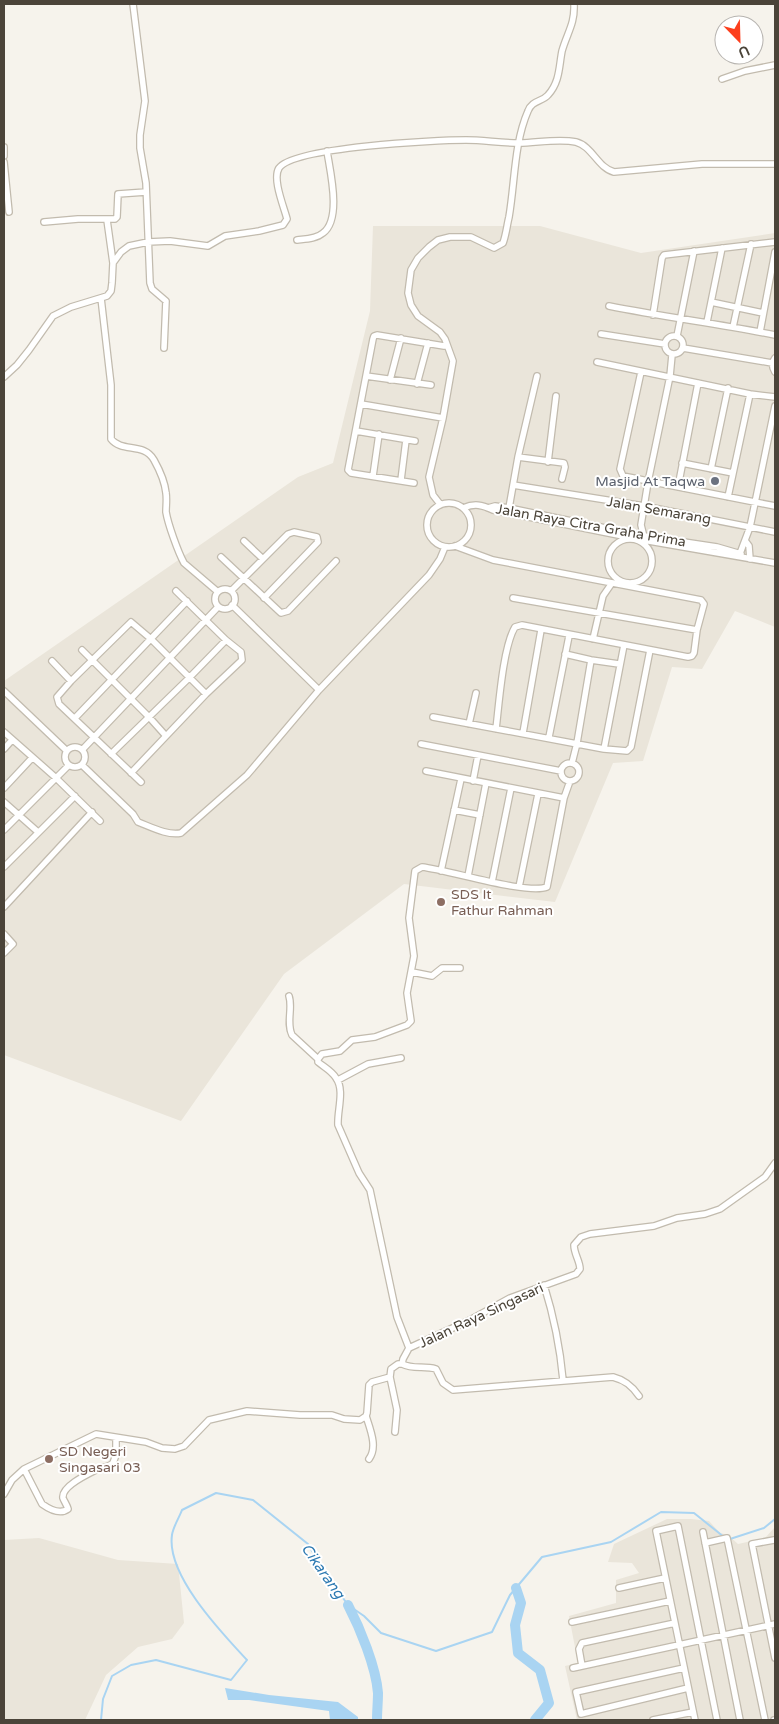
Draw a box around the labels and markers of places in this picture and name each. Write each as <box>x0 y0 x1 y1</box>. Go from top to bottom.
place label: Masjid At Taqwa <box>595 473 705 490</box>
marker: Masjid At Taqwa <box>709 475 721 487</box>
place label: SDS It Fathur Rahman <box>451 886 553 919</box>
marker: SDS It Fathur Rahman <box>435 896 447 908</box>
place label: SD Negeri Singasari 03 <box>59 1443 141 1476</box>
marker: SD Negeri Singasari 03 <box>43 1453 55 1465</box>

